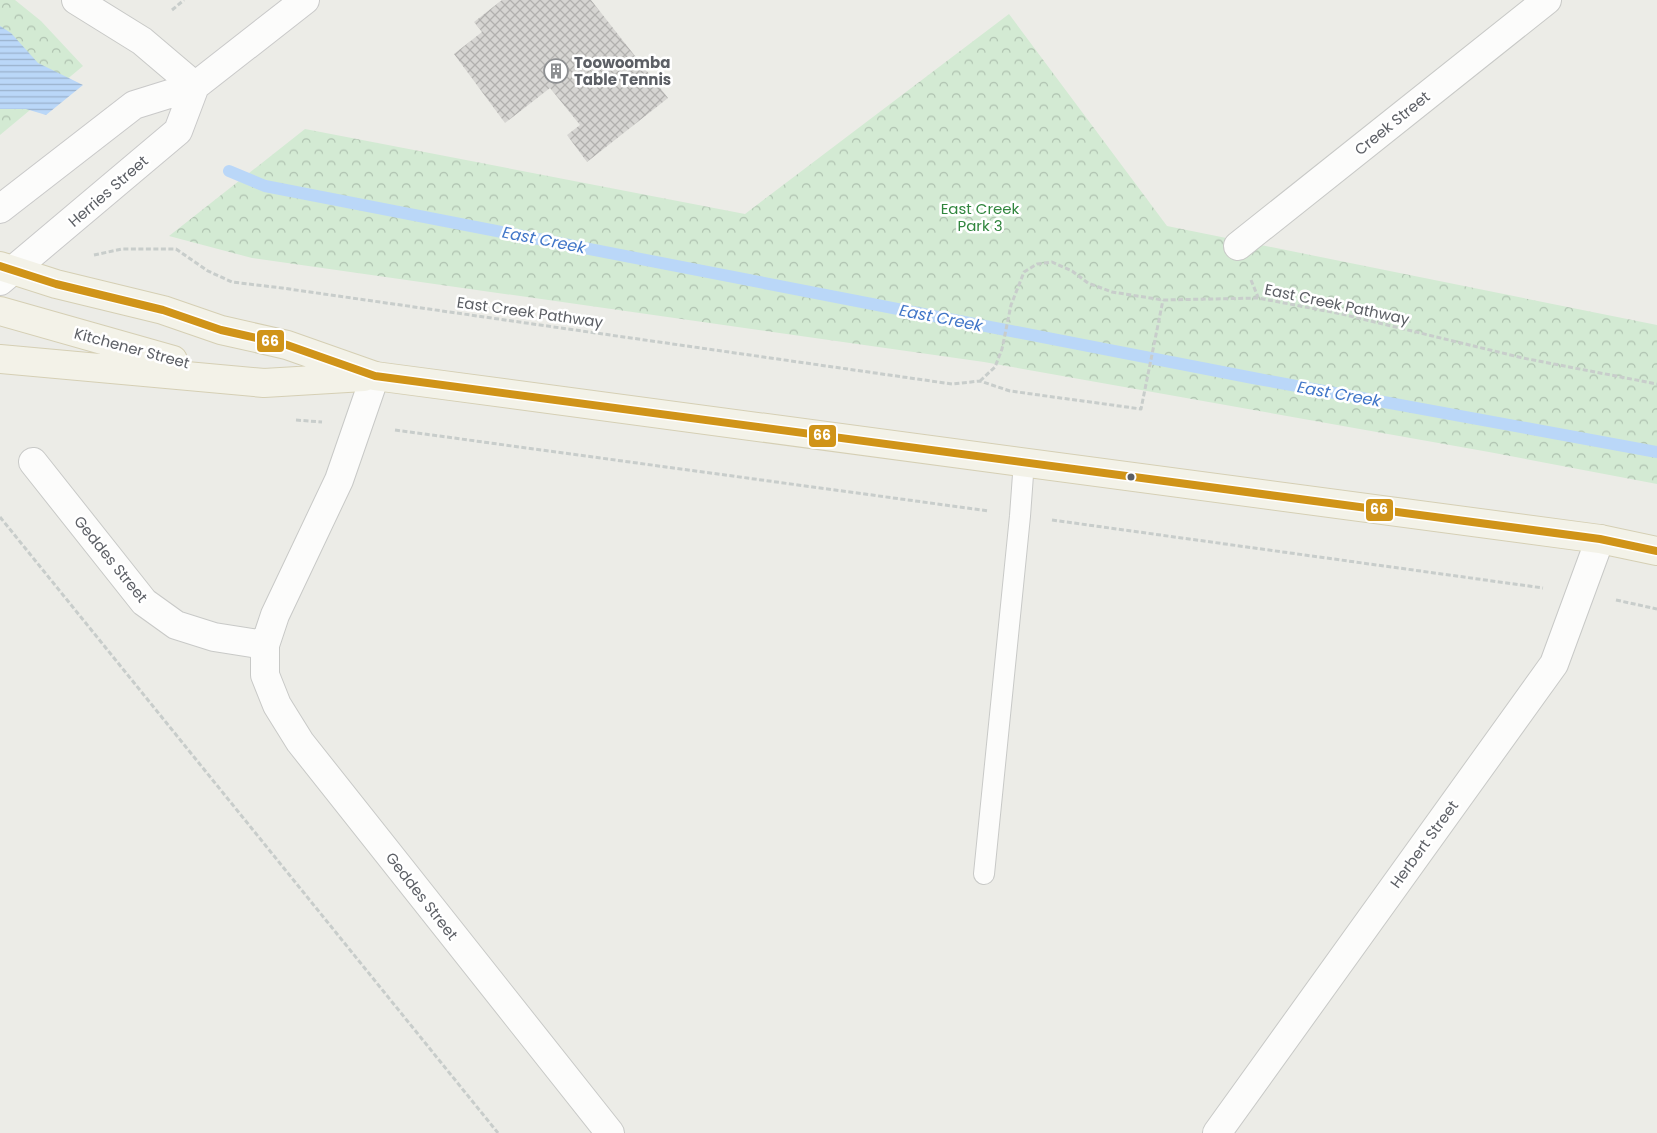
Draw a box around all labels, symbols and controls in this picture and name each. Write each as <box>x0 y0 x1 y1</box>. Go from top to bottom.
place label: Toowoomba Table Tennis <box>574 52 671 90</box>
building icon: Toowoomba Table Tennis <box>543 58 569 84</box>
street label: Creek Street <box>1350 86 1434 160</box>
street label: Herries Street <box>64 150 152 232</box>
park label: East Creek Park 3 <box>941 198 1020 236</box>
water label: East Creek <box>500 221 588 259</box>
street label: East Creek Pathway <box>1263 278 1412 330</box>
street label: East Creek Pathway <box>456 291 605 333</box>
water label: East Creek <box>897 299 985 337</box>
street label: Kitchener Street <box>72 323 192 373</box>
line badge: 66 <box>256 329 285 353</box>
text: 66 <box>261 331 279 351</box>
water label: East Creek <box>1295 375 1383 413</box>
line badge: 66 <box>808 424 837 448</box>
text: 66 <box>813 425 831 445</box>
unlabelled marker <box>1126 472 1136 482</box>
line badge: 66 <box>1365 498 1394 522</box>
text: 66 <box>1370 499 1388 519</box>
street label: Geddes Street <box>69 511 153 607</box>
street label: Herbert Street <box>1385 796 1463 892</box>
street label: Geddes Street <box>381 848 463 944</box>

